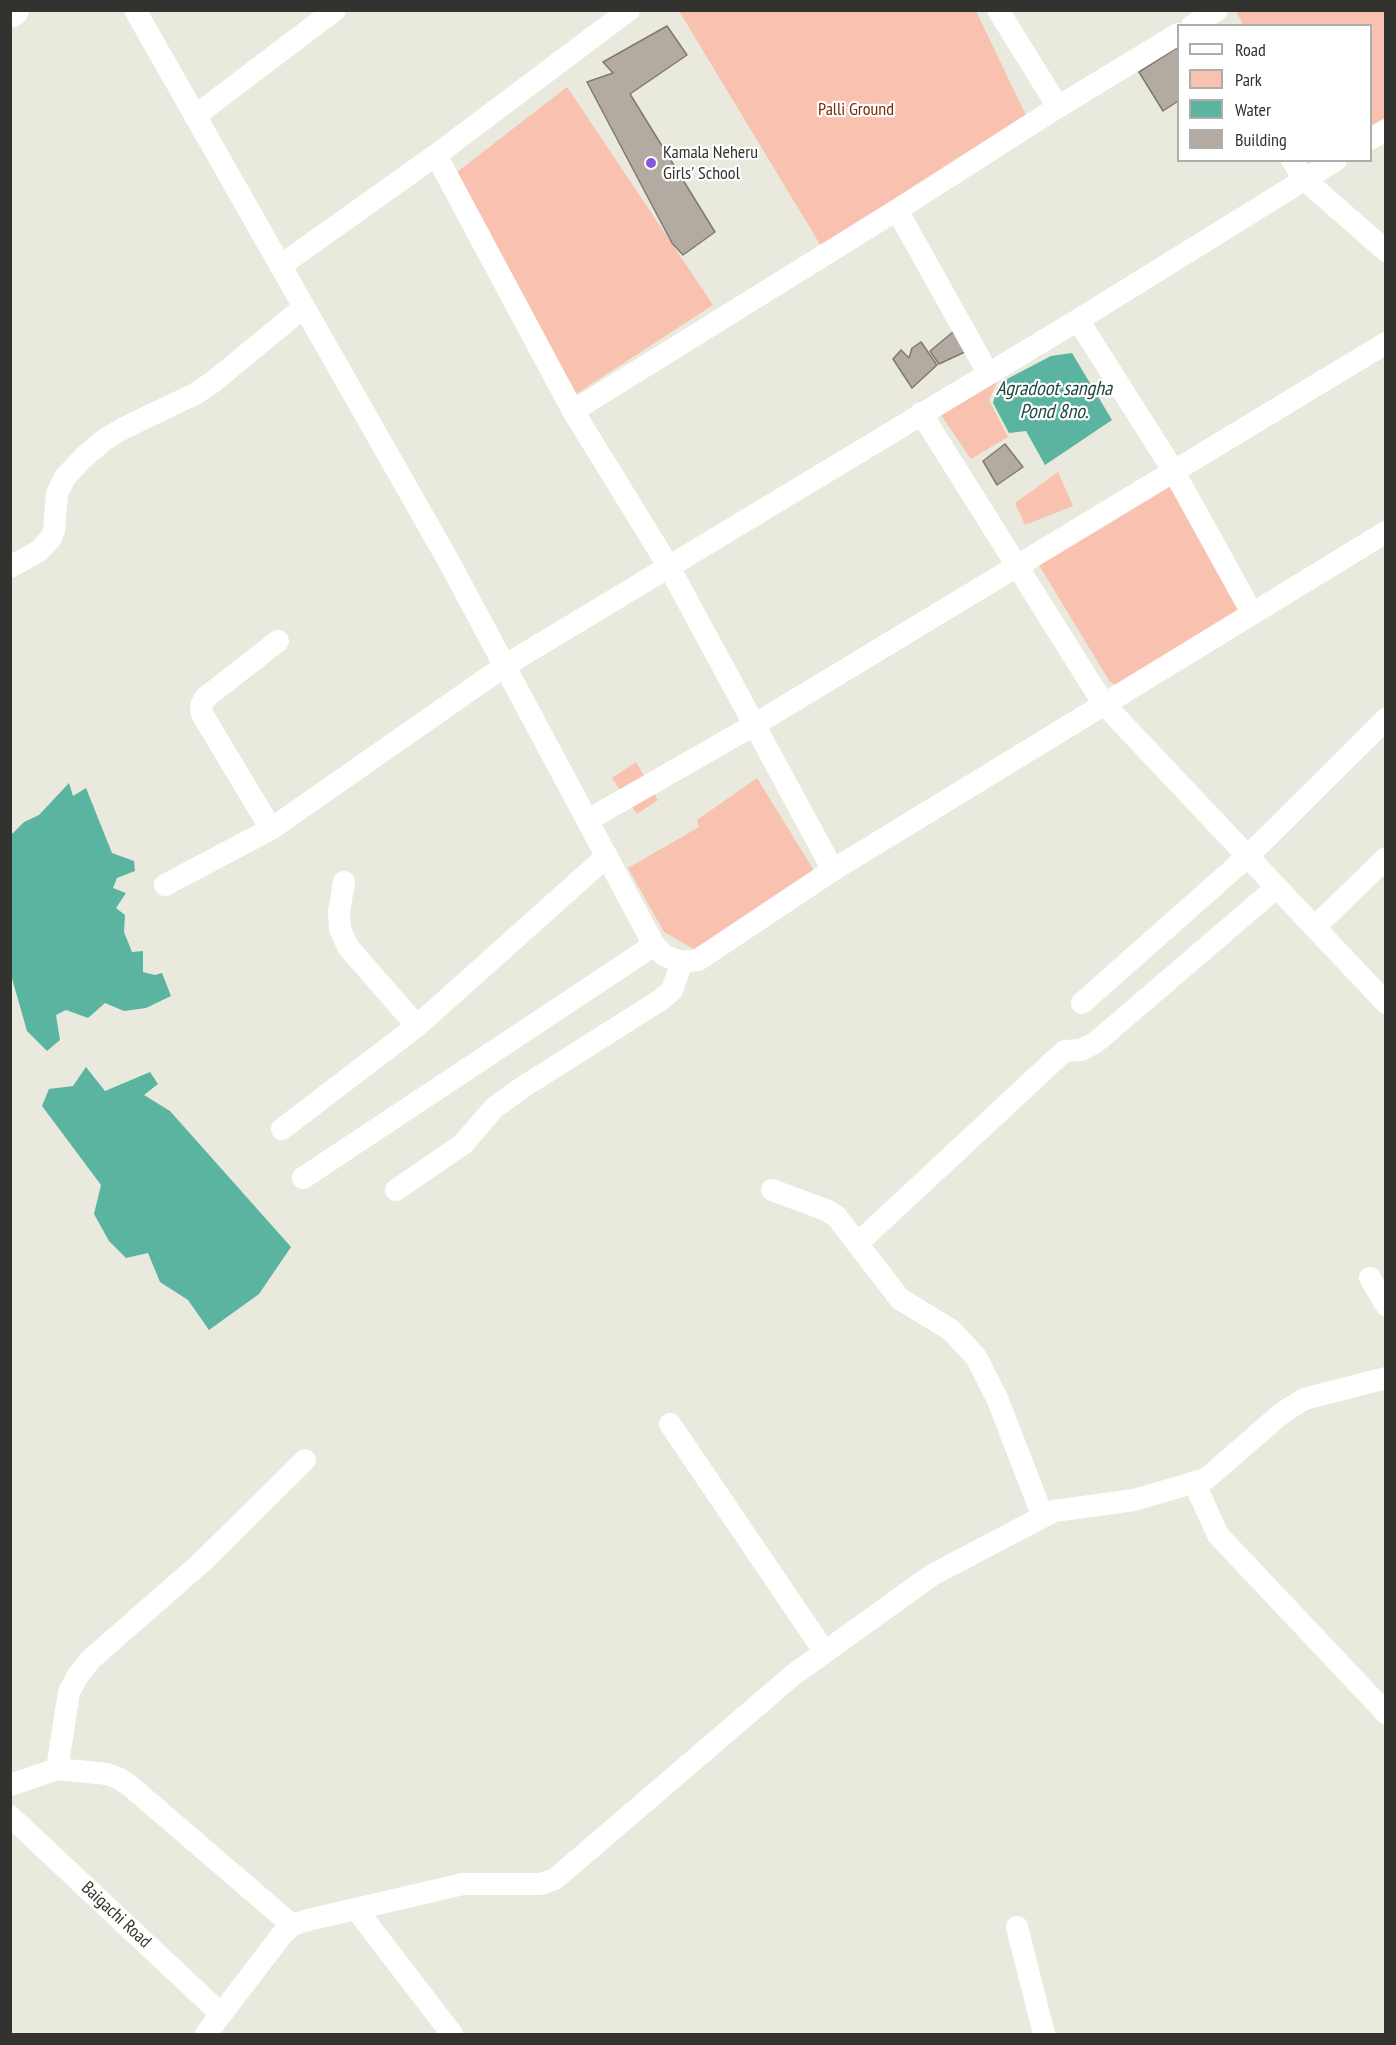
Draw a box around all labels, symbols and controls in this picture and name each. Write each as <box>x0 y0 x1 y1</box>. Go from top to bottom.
legend <box>1177 24 1372 162</box>
text: Road <box>1235 38 1266 61</box>
text: Park <box>1235 68 1262 91</box>
text: Water <box>1235 98 1271 121</box>
park label: Palli Ground <box>818 99 894 121</box>
text: Building <box>1235 128 1287 151</box>
place label: Kamala Neheru Girls' School <box>663 142 758 184</box>
marker: Kamala Neheru Girls' School <box>644 156 658 170</box>
water label: Agradoot sangha Pond 8no. <box>996 377 1112 424</box>
street label: Baigachi Road <box>77 1877 155 1953</box>

